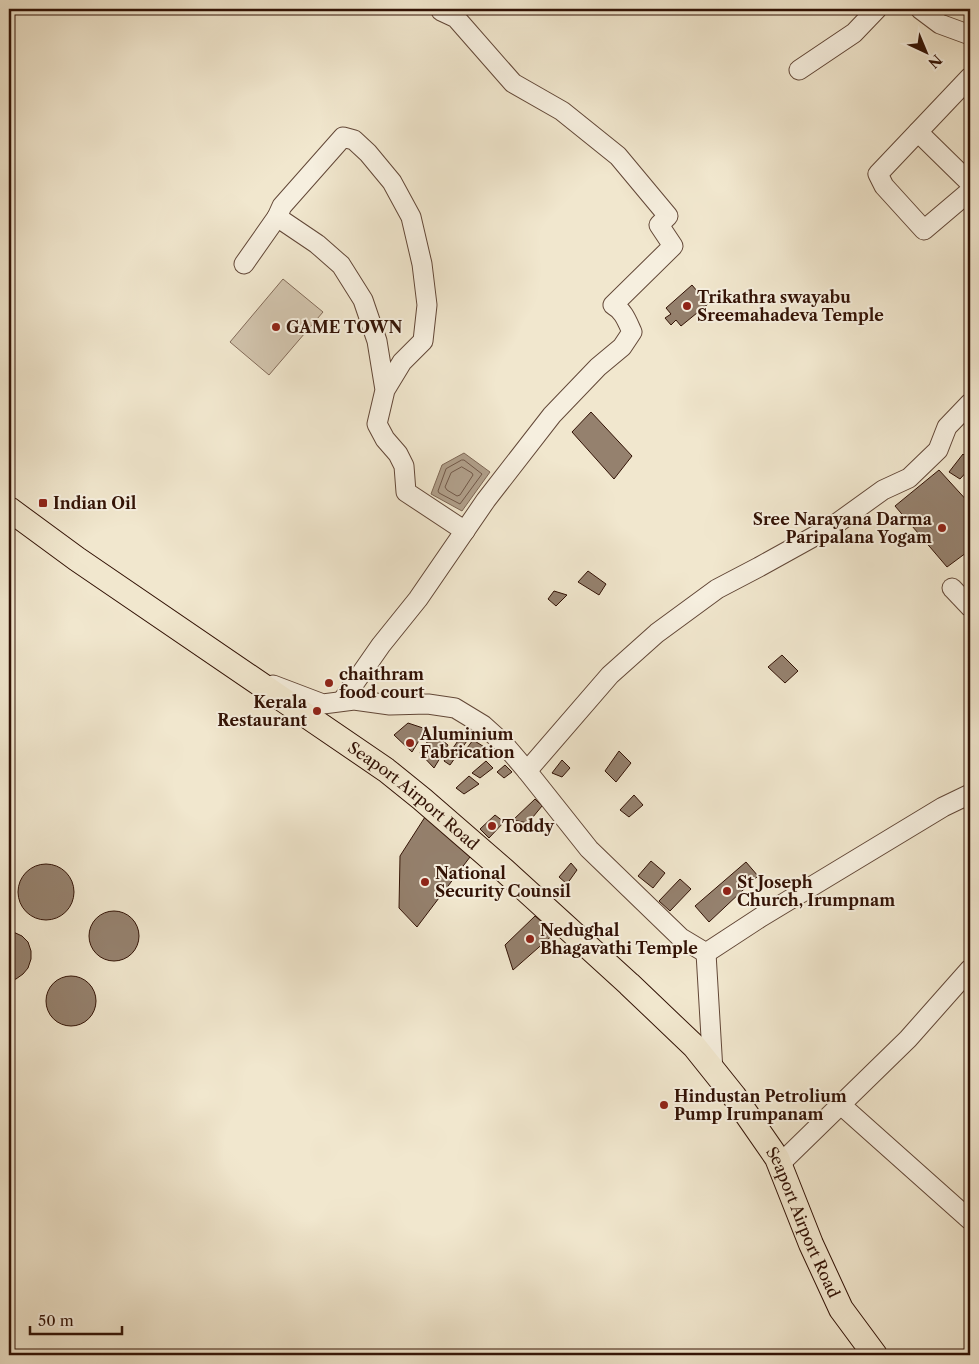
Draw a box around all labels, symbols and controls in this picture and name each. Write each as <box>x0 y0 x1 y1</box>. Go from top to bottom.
north arrow <box>902 28 952 78</box>
text: N <box>924 51 946 72</box>
place label: Trikathra swayabu Sreemahadeva Temple <box>697 287 884 325</box>
marker: Trikathra swayabu Sreemahadeva Temple <box>681 300 693 312</box>
place label: GAME TOWN <box>286 317 403 337</box>
marker: GAME TOWN <box>270 321 282 333</box>
place label: Indian Oil <box>53 493 137 513</box>
marker: Indian Oil <box>37 497 49 509</box>
place label: Sree Narayana Darma Paripalana Yogam <box>753 509 933 547</box>
marker: Sree Narayana Darma Paripalana Yogam <box>936 522 948 534</box>
place label: chaithram food court <box>339 664 425 702</box>
marker: chaithram food court <box>323 677 335 689</box>
place label: Kerala Restaurant <box>217 692 308 730</box>
marker: Kerala Restaurant <box>311 705 323 717</box>
place label: Aluminium Fabrication <box>419 724 515 762</box>
street label: Seaport Airport Road <box>344 737 483 854</box>
marker: Aluminium Fabrication <box>404 737 416 749</box>
place label: Toddy <box>502 816 555 836</box>
marker: Toddy <box>486 820 498 832</box>
place label: National Security Counsil <box>435 863 571 901</box>
place label: St Joseph Church, Irumpnam <box>737 872 895 910</box>
marker: National Security Counsil <box>419 876 431 888</box>
marker: St Joseph Church, Irumpnam <box>721 885 733 897</box>
place label: Nedughal Bhagavathi Temple <box>540 920 698 958</box>
marker: Nedughal Bhagavathi Temple <box>524 933 536 945</box>
place label: Hindustan Petrolium Pump Irumpanam <box>674 1086 847 1124</box>
marker: Hindustan Petrolium Pump Irumpanam <box>658 1099 670 1111</box>
street label: Seaport Airport Road <box>762 1143 844 1301</box>
scale bar <box>30 1304 122 1336</box>
text: 50 m <box>38 1311 74 1330</box>

